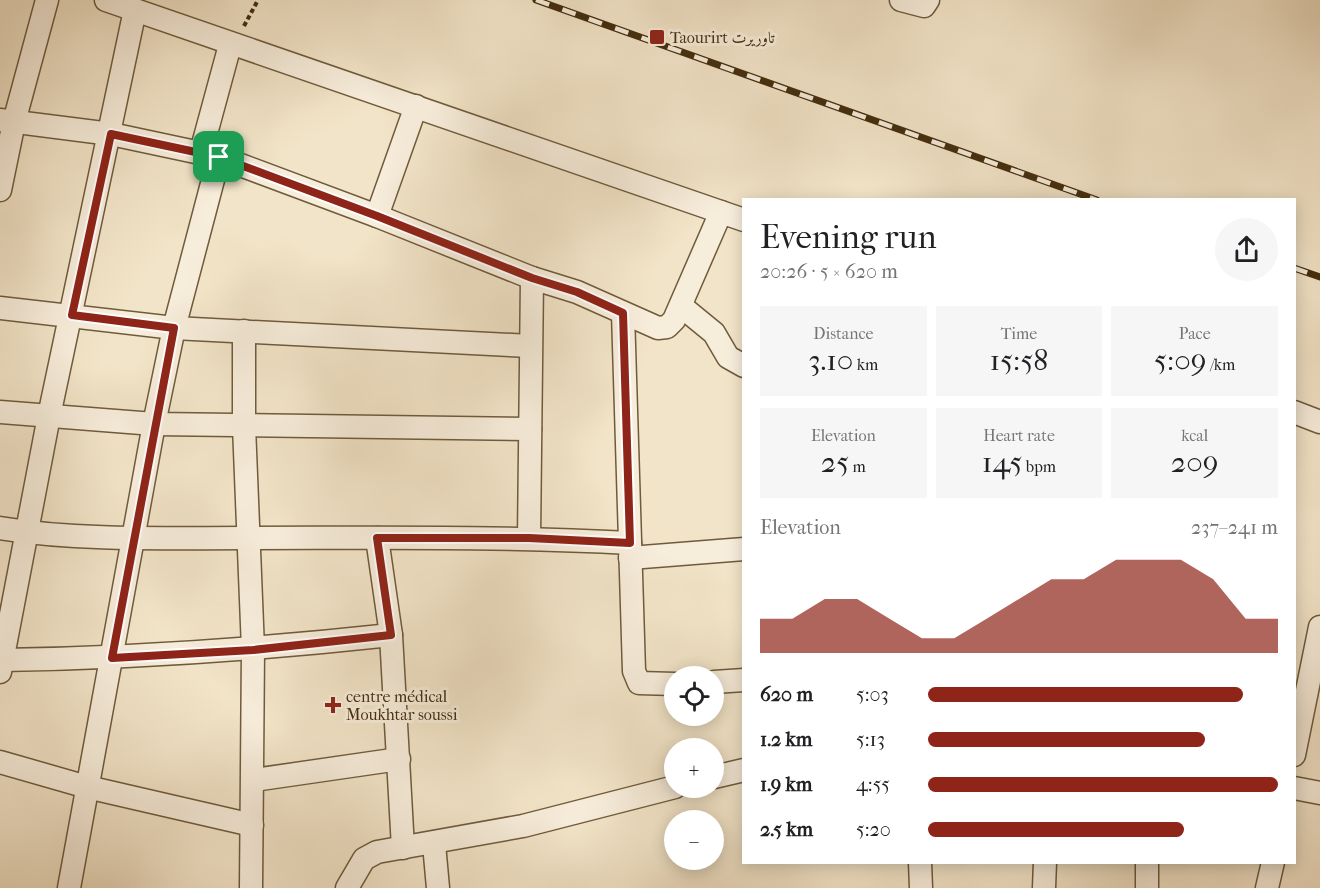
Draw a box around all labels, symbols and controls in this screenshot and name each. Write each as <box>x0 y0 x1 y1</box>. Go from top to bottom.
marker: Taourirt تاوريرت <box>648 28 666 46</box>
place label: Taourirt تاوريرت <box>670 28 776 47</box>
pin <box>193 131 244 182</box>
icon: arrive <box>202 140 235 173</box>
text: Evening run <box>760 218 937 257</box>
button: share <box>1215 218 1278 281</box>
text: 20:26 · 5 × 620 m <box>760 260 898 283</box>
text: Distance <box>813 324 873 343</box>
text: Time <box>1001 324 1037 343</box>
text: Pace <box>1179 324 1211 343</box>
text: 3.10 <box>808 343 853 378</box>
text: 15:58 <box>990 343 1048 378</box>
text: 5:09 <box>1154 343 1206 378</box>
text: km <box>853 355 878 374</box>
text: /km <box>1206 355 1235 374</box>
text: Elevation <box>811 426 876 445</box>
text: Heart rate <box>983 426 1055 445</box>
text: kcal <box>1181 426 1208 445</box>
text: 25 <box>821 445 849 480</box>
text: 145 <box>982 445 1022 480</box>
text: 209 <box>1171 445 1219 480</box>
text: m <box>849 457 866 476</box>
text: bpm <box>1022 457 1056 476</box>
text: Elevation <box>760 516 841 539</box>
text: 237–241 m <box>1191 516 1278 539</box>
map controls <box>664 666 724 870</box>
button: locate <box>664 666 724 726</box>
text: 620 m <box>760 683 813 706</box>
text: 5:03 <box>856 683 889 706</box>
place label: centre médical Moukhtar soussi <box>346 687 458 724</box>
marker: centre médical Moukhtar soussi <box>324 696 342 714</box>
text: 1.2 km <box>760 728 813 751</box>
text: 5:13 <box>856 728 885 751</box>
button: + <box>664 738 724 798</box>
text: 1.9 km <box>760 773 812 796</box>
text: 4:55 <box>856 773 890 796</box>
button: − <box>664 810 724 870</box>
text: 2.5 km <box>760 818 813 841</box>
text: 5:20 <box>856 818 891 841</box>

